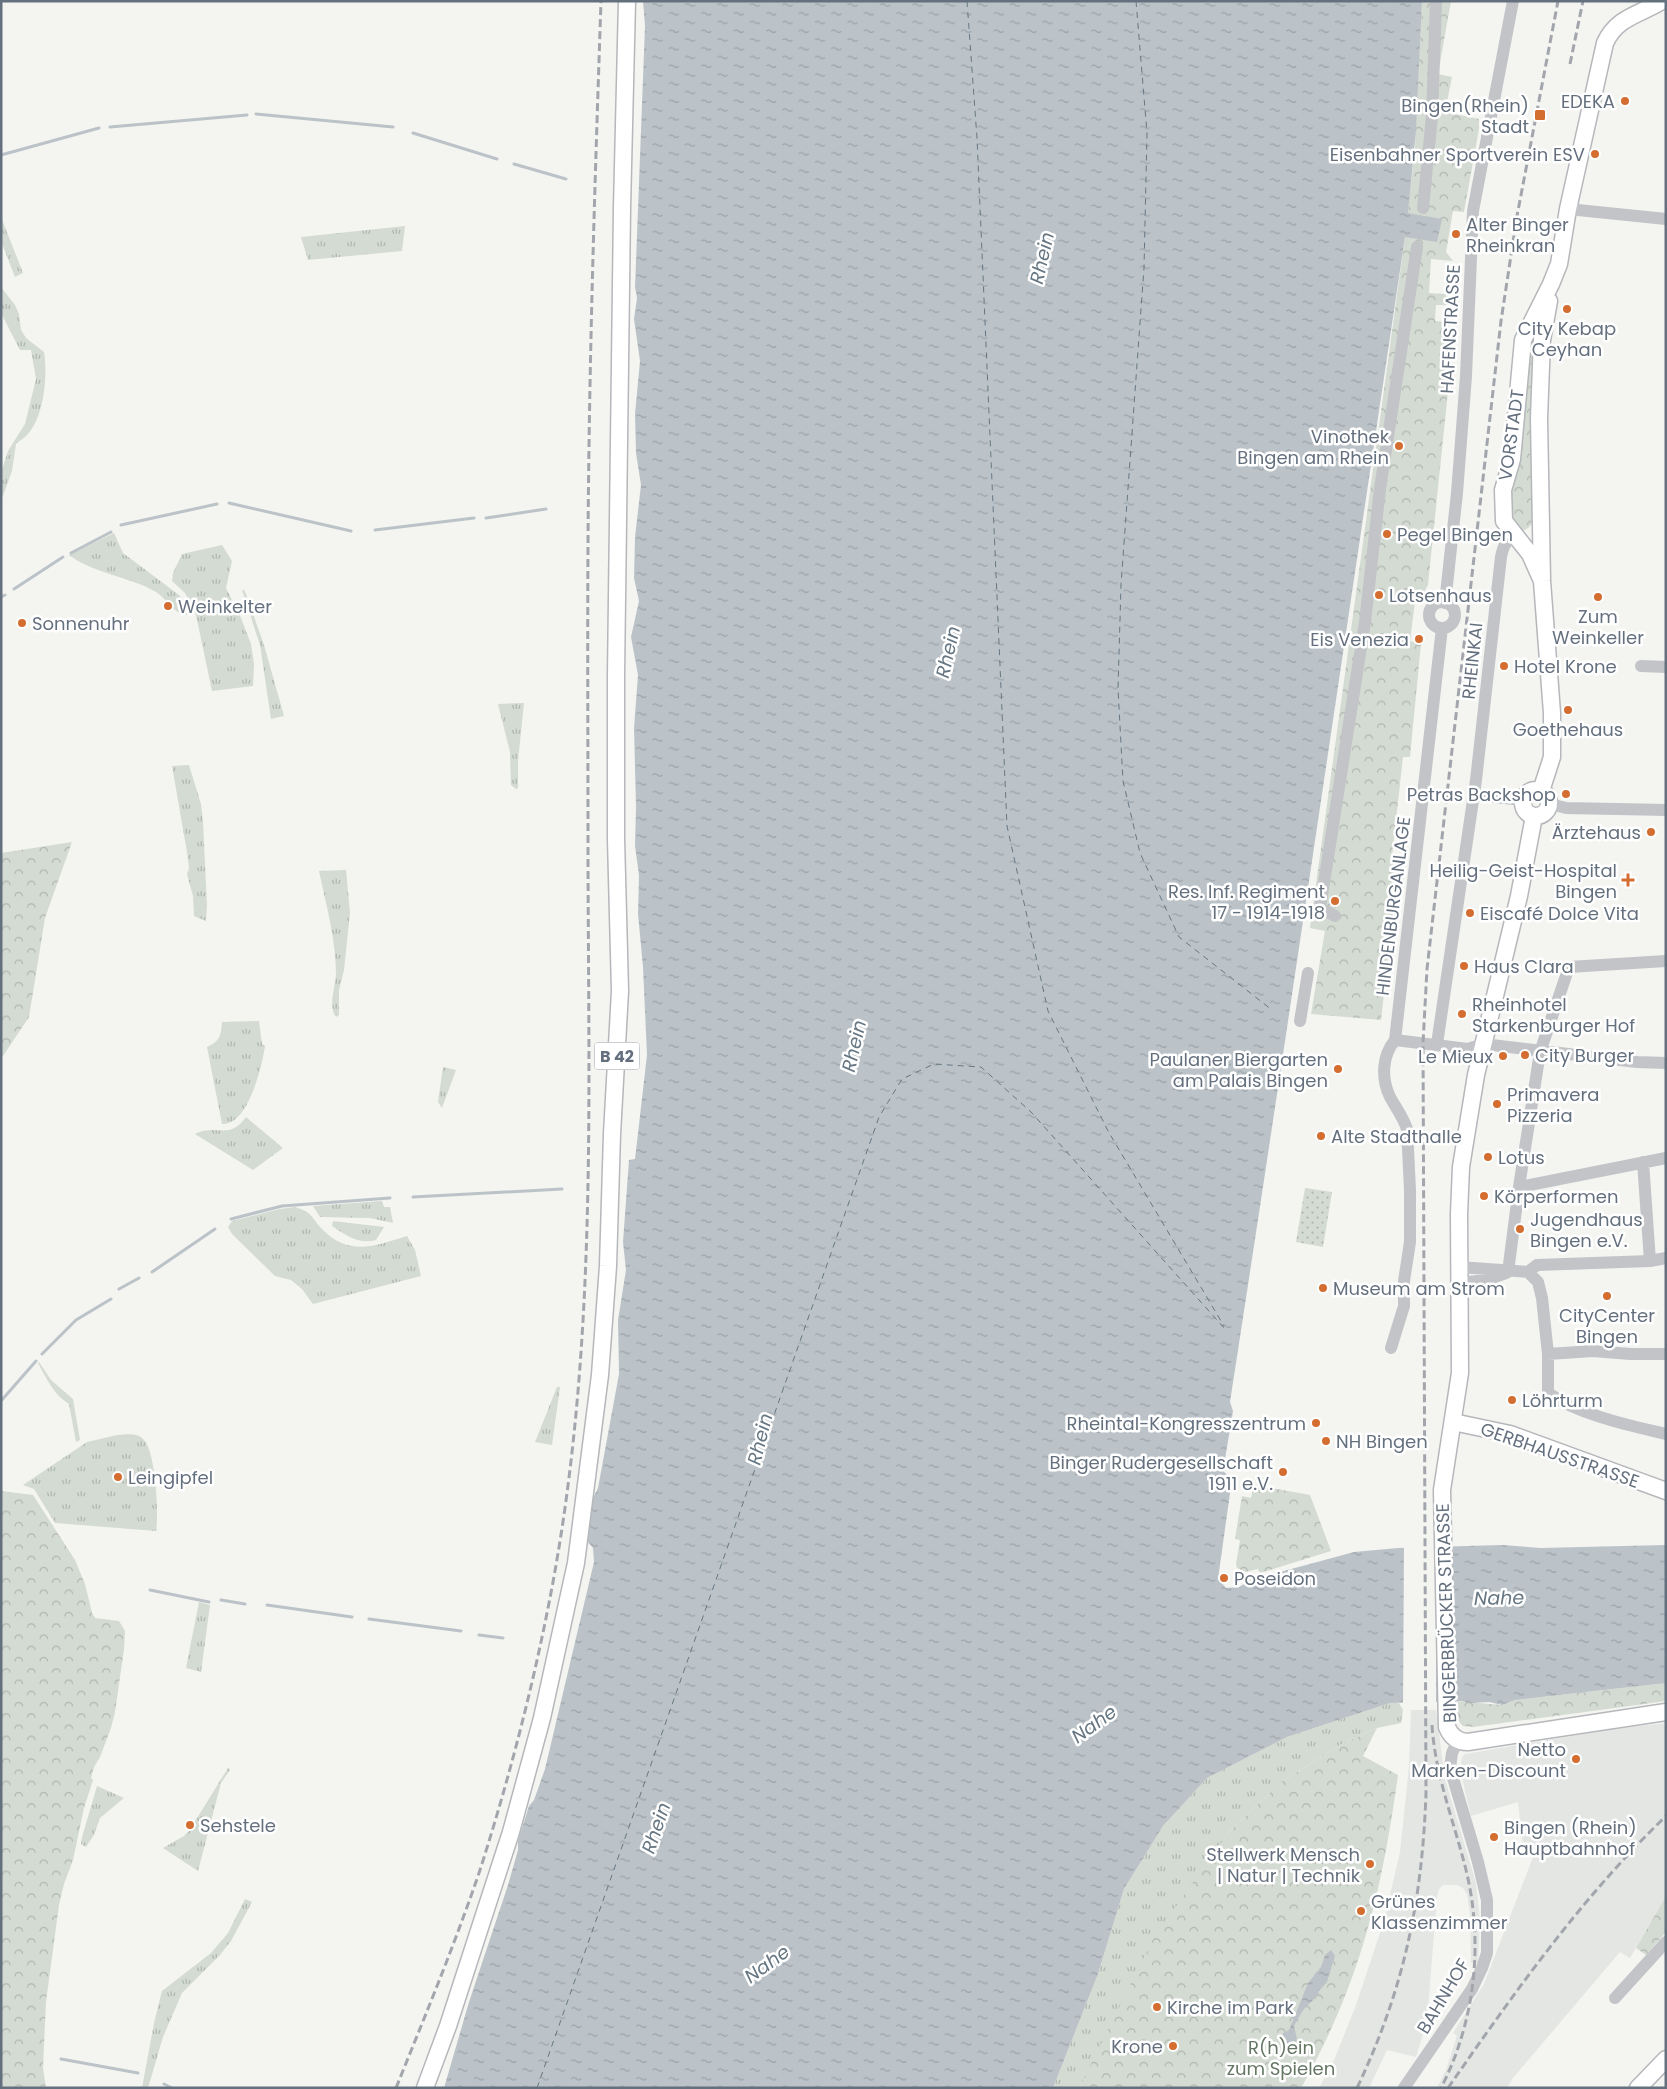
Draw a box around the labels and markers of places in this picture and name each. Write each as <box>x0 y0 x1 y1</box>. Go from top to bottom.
place label: EDEKA <box>1561 89 1615 114</box>
place label: Bingen(Rhein) Stadt <box>1401 93 1529 139</box>
marker: EDEKA <box>1619 95 1631 107</box>
marker: Bingen(Rhein) Stadt <box>1533 108 1547 122</box>
place label: Eisenbahner Sportverein ESV <box>1330 142 1585 167</box>
marker: Eisenbahner Sportverein ESV <box>1589 148 1601 160</box>
place label: Alter Binger Rheinkran <box>1466 212 1569 258</box>
marker: Alter Binger Rheinkran <box>1450 228 1462 240</box>
marker: City Kebap Ceyhan <box>1561 303 1573 315</box>
place label: City Kebap Ceyhan <box>1518 316 1616 362</box>
place label: Vinothek Bingen am Rhein <box>1237 424 1390 470</box>
marker: Vinothek Bingen am Rhein <box>1393 440 1405 452</box>
place label: Pegel Bingen <box>1397 522 1513 547</box>
marker: Pegel Bingen <box>1381 528 1393 540</box>
place label: Lotsenhaus <box>1389 583 1492 608</box>
marker: Lotsenhaus <box>1373 589 1385 601</box>
marker: Zum Weinkeller <box>1592 591 1604 603</box>
place label: Weinkelter <box>178 594 272 619</box>
marker: Weinkelter <box>162 600 174 612</box>
place label: Zum Weinkeller <box>1552 604 1644 650</box>
place label: Sonnenuhr <box>32 611 130 636</box>
marker: Sonnenuhr <box>16 617 28 629</box>
place label: Eis Venezia <box>1310 627 1409 652</box>
marker: Eis Venezia <box>1413 633 1425 645</box>
place label: Hotel Krone <box>1514 654 1617 679</box>
marker: Hotel Krone <box>1498 660 1510 672</box>
marker: Goethehaus <box>1562 704 1574 716</box>
place label: Goethehaus <box>1513 717 1623 742</box>
place label: Petras Backshop <box>1407 782 1556 807</box>
marker: Petras Backshop <box>1560 788 1572 800</box>
place label: Ärztehaus <box>1552 820 1641 845</box>
marker: Ärztehaus <box>1645 826 1657 838</box>
place label: Heilig-Geist-Hospital Bingen <box>1429 858 1617 904</box>
marker: Heilig-Geist-Hospital Bingen <box>1621 873 1635 887</box>
place label: Res. Inf. Regiment 17 - 1914-1918 <box>1168 879 1325 925</box>
marker: Res. Inf. Regiment 17 - 1914-1918 <box>1329 895 1341 907</box>
place label: Eiscafé Dolce Vita <box>1480 901 1639 926</box>
marker: Eiscafé Dolce Vita <box>1464 907 1476 919</box>
place label: Haus Clara <box>1474 954 1574 979</box>
marker: Haus Clara <box>1458 960 1470 972</box>
place label: Rheinhotel Starkenburger Hof <box>1472 992 1635 1038</box>
marker: Rheinhotel Starkenburger Hof <box>1456 1008 1468 1020</box>
place label: City Burger <box>1535 1043 1634 1068</box>
place label: Le Mieux <box>1418 1044 1493 1069</box>
place label: Paulaner Biergarten am Palais Bingen <box>1149 1047 1328 1093</box>
marker: City Burger <box>1519 1049 1531 1061</box>
marker: Le Mieux <box>1497 1050 1509 1062</box>
marker: Paulaner Biergarten am Palais Bingen <box>1332 1063 1344 1075</box>
place label: Primavera Pizzeria <box>1507 1082 1599 1128</box>
marker: Primavera Pizzeria <box>1491 1098 1503 1110</box>
place label: Alte Stadthalle <box>1331 1124 1462 1149</box>
marker: Alte Stadthalle <box>1315 1130 1327 1142</box>
place label: Lotus <box>1498 1145 1545 1170</box>
marker: Lotus <box>1482 1151 1494 1163</box>
place label: Körperformen <box>1494 1184 1618 1209</box>
marker: Körperformen <box>1478 1190 1490 1202</box>
place label: Jugendhaus Bingen e.V. <box>1530 1207 1643 1253</box>
marker: Jugendhaus Bingen e.V. <box>1514 1223 1526 1235</box>
place label: Museum am Strom <box>1333 1276 1505 1301</box>
marker: Museum am Strom <box>1317 1282 1329 1294</box>
marker: CityCenter Bingen <box>1601 1290 1613 1302</box>
place label: CityCenter Bingen <box>1559 1303 1655 1349</box>
place label: Löhrturm <box>1522 1388 1603 1413</box>
marker: Löhrturm <box>1506 1394 1518 1406</box>
place label: Rheintal-Kongresszentrum <box>1067 1411 1306 1436</box>
marker: Rheintal-Kongresszentrum <box>1310 1417 1322 1429</box>
place label: NH Bingen <box>1336 1429 1428 1454</box>
marker: NH Bingen <box>1320 1435 1332 1447</box>
place label: Binger Rudergesellschaft 1911 e.V. <box>1049 1450 1273 1496</box>
place label: Leingipfel <box>128 1465 213 1490</box>
marker: Binger Rudergesellschaft 1911 e.V. <box>1277 1466 1289 1478</box>
marker: Leingipfel <box>112 1471 124 1483</box>
place label: Poseidon <box>1234 1566 1316 1591</box>
marker: Poseidon <box>1218 1572 1230 1584</box>
place label: Netto Marken-Discount <box>1411 1737 1566 1783</box>
marker: Netto Marken-Discount <box>1570 1753 1582 1765</box>
place label: Sehstele <box>200 1813 276 1838</box>
place label: Bingen (Rhein) Hauptbahnhof <box>1504 1815 1637 1861</box>
marker: Sehstele <box>184 1819 196 1831</box>
marker: Bingen (Rhein) Hauptbahnhof <box>1488 1831 1500 1843</box>
place label: Stellwerk Mensch | Natur | Technik <box>1206 1842 1361 1888</box>
marker: Stellwerk Mensch | Natur | Technik <box>1364 1858 1376 1870</box>
place label: Grünes Klassenzimmer <box>1371 1889 1508 1935</box>
marker: Grünes Klassenzimmer <box>1355 1905 1367 1917</box>
place label: Kirche im Park <box>1167 1995 1294 2020</box>
marker: Kirche im Park <box>1151 2001 1163 2013</box>
place label: Krone <box>1111 2034 1163 2059</box>
marker: Krone <box>1167 2040 1179 2052</box>

